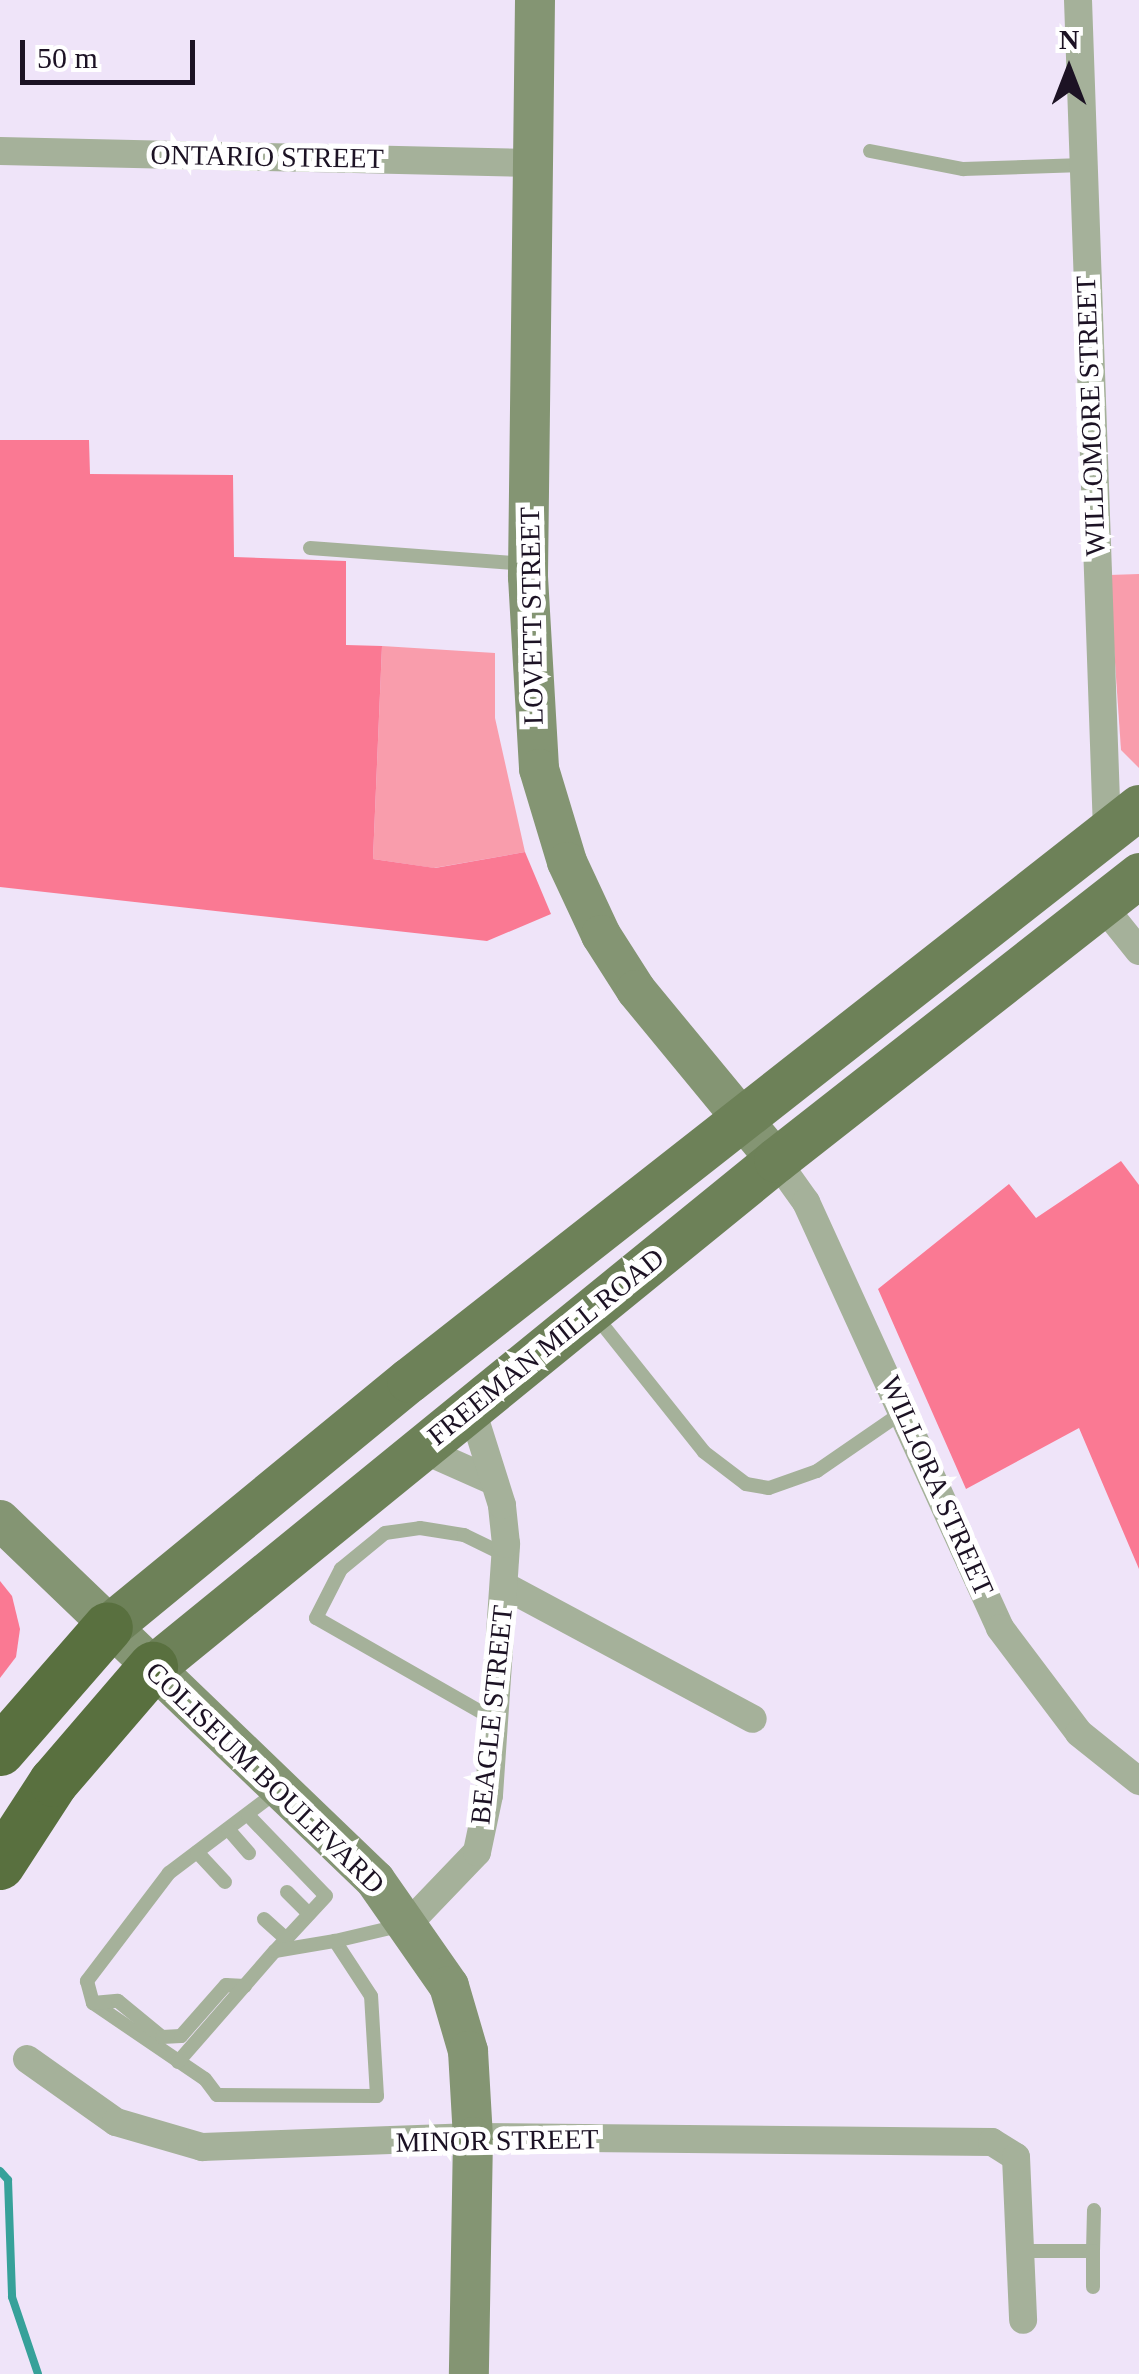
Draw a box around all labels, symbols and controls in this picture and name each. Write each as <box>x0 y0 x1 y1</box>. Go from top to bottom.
scale bar <box>25 20 200 82</box>
north arrow <box>1019 20 1119 120</box>
text: N <box>1059 24 1079 55</box>
text: 50 m <box>37 41 98 74</box>
street label: ONTARIO STREET <box>150 138 384 176</box>
street label: WILLOMORE STREET <box>1069 275 1113 557</box>
street label: LOVETT STREET <box>513 506 551 726</box>
street label: FREEMAN MILL ROAD <box>421 1241 671 1453</box>
street label: WILLORA STREET <box>873 1370 1001 1602</box>
street label: BEAGLE STREET <box>464 1604 520 1826</box>
street label: COLISEUM BOULEVARD <box>139 1655 391 1901</box>
street label: MINOR STREET <box>395 2122 599 2160</box>

